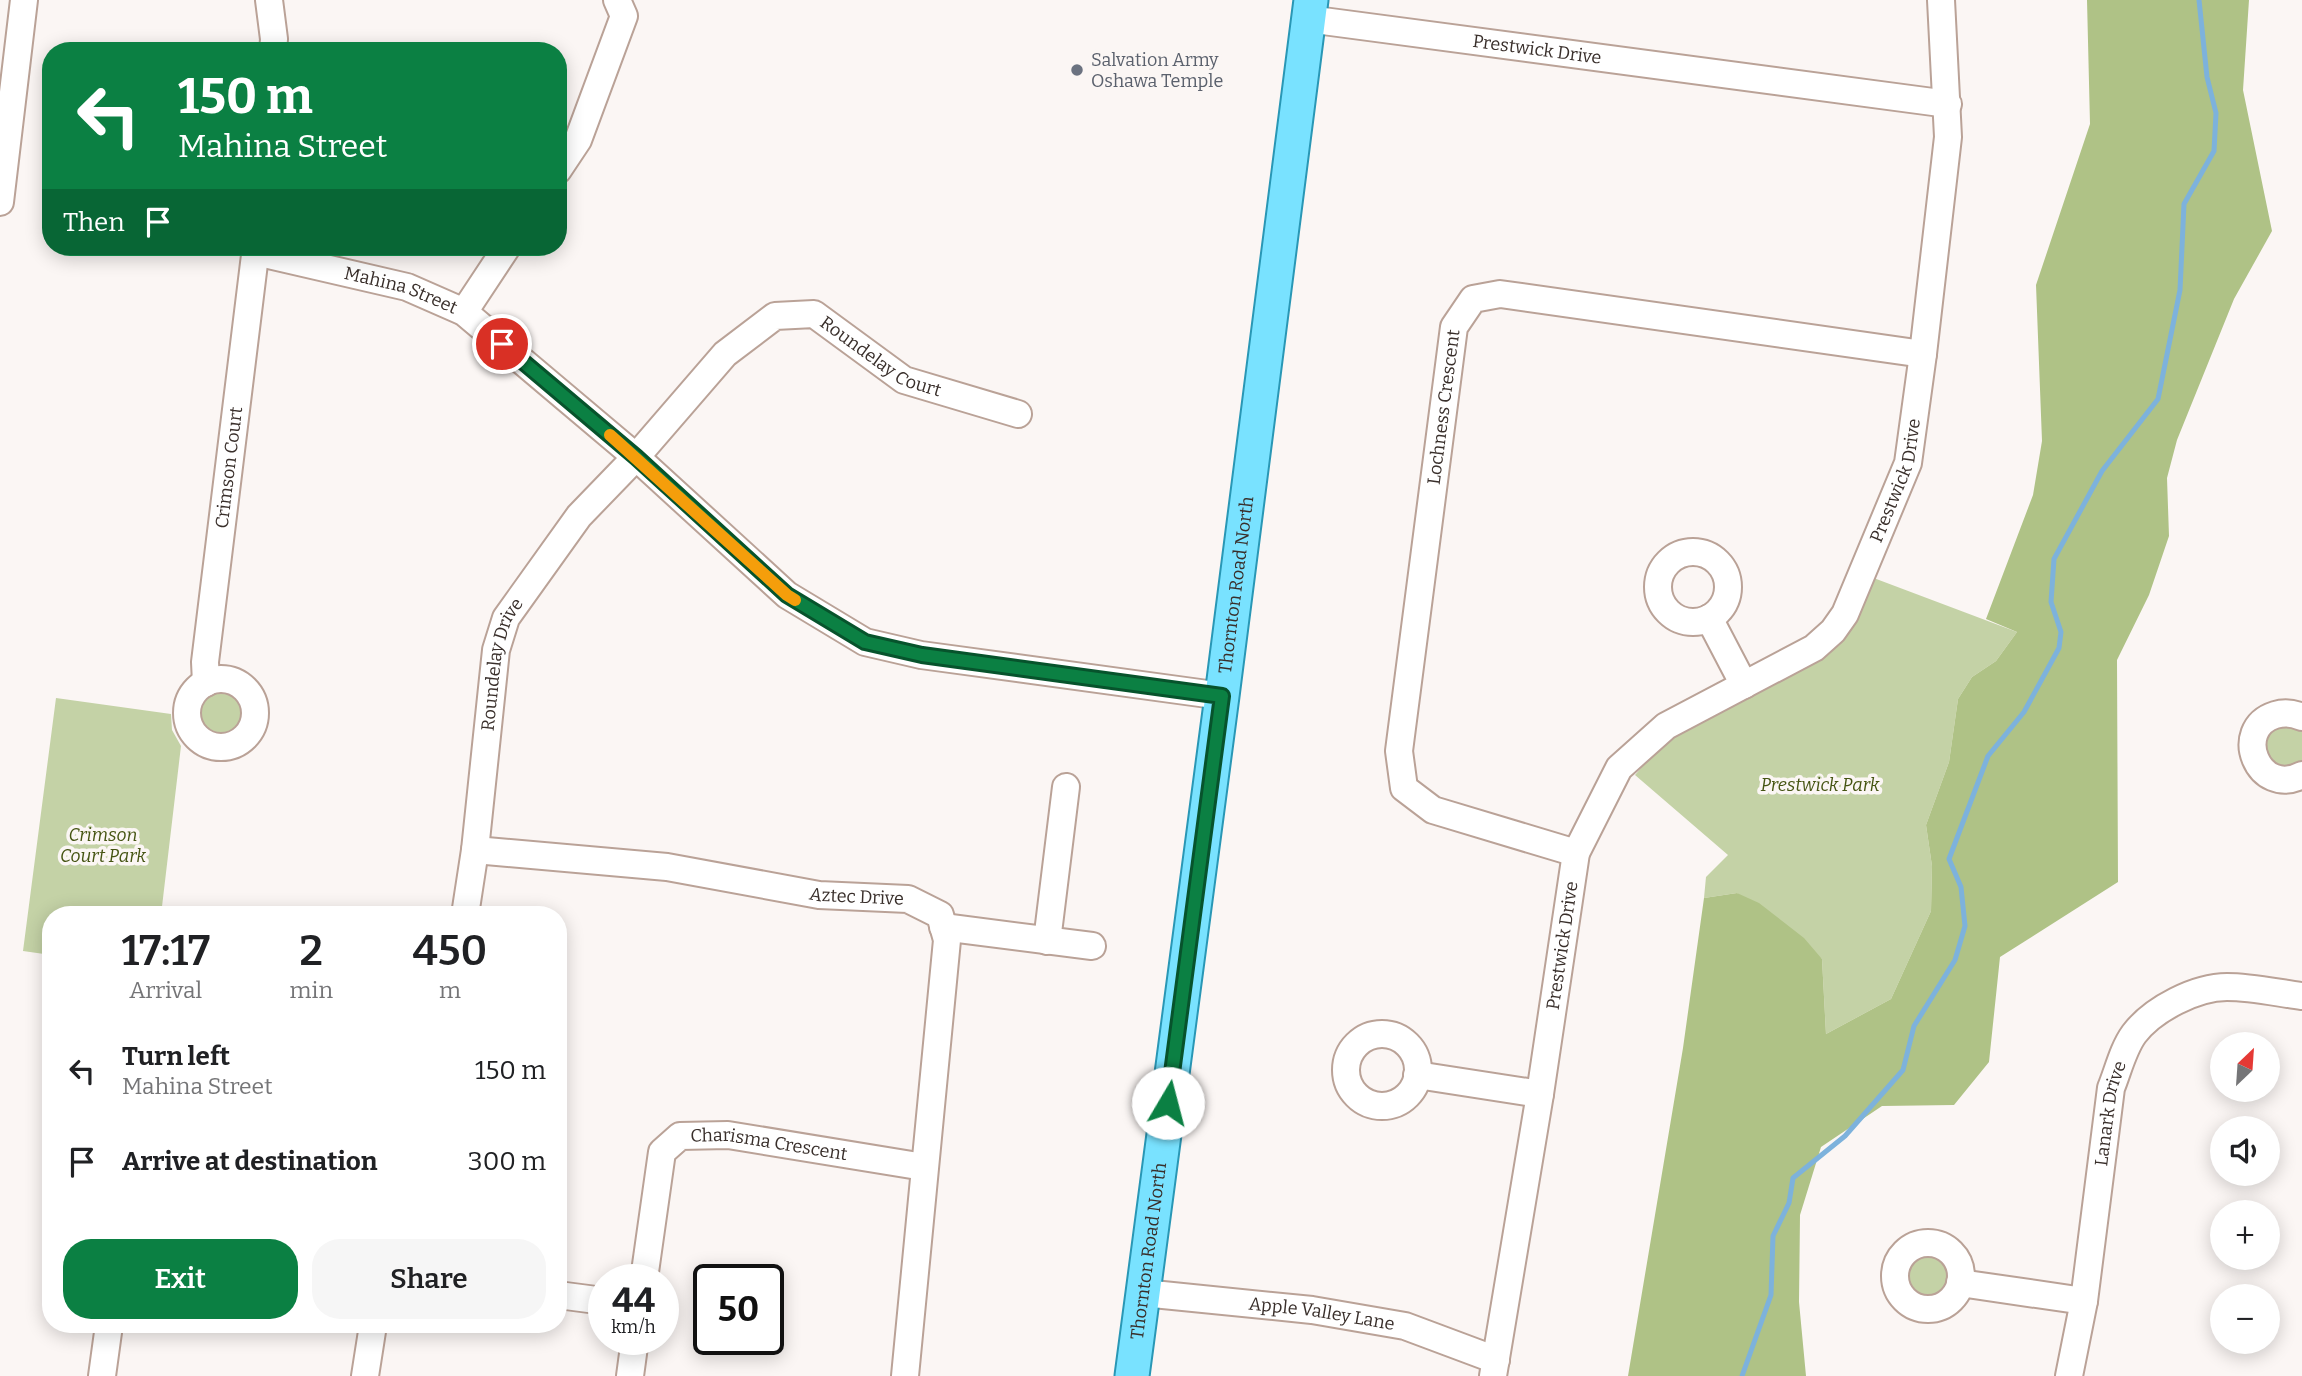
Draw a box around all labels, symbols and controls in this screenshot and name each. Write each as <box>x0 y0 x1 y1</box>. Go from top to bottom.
street label: Prestwick Drive <box>1471 30 1603 69</box>
place label: Salvation Army Oshawa Temple <box>1091 49 1223 92</box>
marker: Salvation Army Oshawa Temple <box>1069 62 1085 78</box>
text: 150 m <box>178 67 313 126</box>
icon: left <box>63 70 154 161</box>
text: Mahina Street <box>178 127 387 165</box>
icon: arrive <box>139 203 177 241</box>
text: Then <box>63 207 125 238</box>
street label: Mahina Street <box>342 262 461 319</box>
street label: Roundelay Court <box>816 311 944 402</box>
pin <box>472 314 532 374</box>
icon: arrive <box>483 325 521 363</box>
street label: Lochness Crescent <box>1423 328 1465 486</box>
street label: Crimson Court <box>211 405 247 530</box>
street label: Prestwick Drive <box>1865 417 1925 546</box>
street label: Thornton Road North <box>1214 495 1258 675</box>
street label: Roundelay Drive <box>477 594 528 732</box>
park label: Prestwick Park <box>1760 774 1880 796</box>
park label: Crimson Court Park <box>60 824 146 867</box>
street label: Prestwick Drive <box>1542 880 1583 1011</box>
street label: Aztec Drive <box>808 882 904 910</box>
text: 17:17 <box>122 926 210 976</box>
text: 2 <box>300 926 323 976</box>
text: 450 <box>413 926 487 976</box>
text: Arrival <box>129 976 202 1004</box>
text: min <box>290 976 333 1004</box>
text: m <box>439 976 461 1004</box>
north arrow <box>2210 1032 2280 1102</box>
map controls <box>2210 1032 2280 1354</box>
text: Turn left <box>122 1041 230 1072</box>
icon: left <box>63 1052 101 1090</box>
text: 150 m <box>475 1055 546 1086</box>
street label: Lanark Drive <box>2090 1058 2131 1167</box>
position arrow <box>1131 1066 1205 1140</box>
text: Mahina Street <box>122 1072 273 1100</box>
button: sound <box>2210 1116 2280 1186</box>
street label: Charisma Crescent <box>690 1124 849 1165</box>
icon: arrive <box>63 1143 101 1181</box>
text: Arrive at destination <box>122 1146 377 1177</box>
text: 300 m <box>468 1146 546 1177</box>
street label: Thornton Road North <box>1126 1161 1171 1341</box>
button: + <box>2210 1200 2280 1270</box>
button: Exit <box>63 1239 298 1319</box>
button: Share <box>312 1239 546 1319</box>
speed limit sign: 50 <box>693 1264 784 1355</box>
text: 44 <box>612 1279 655 1321</box>
button: − <box>2210 1284 2280 1354</box>
street label: Apple Valley Lane <box>1248 1293 1396 1335</box>
text: km/h <box>611 1316 656 1338</box>

